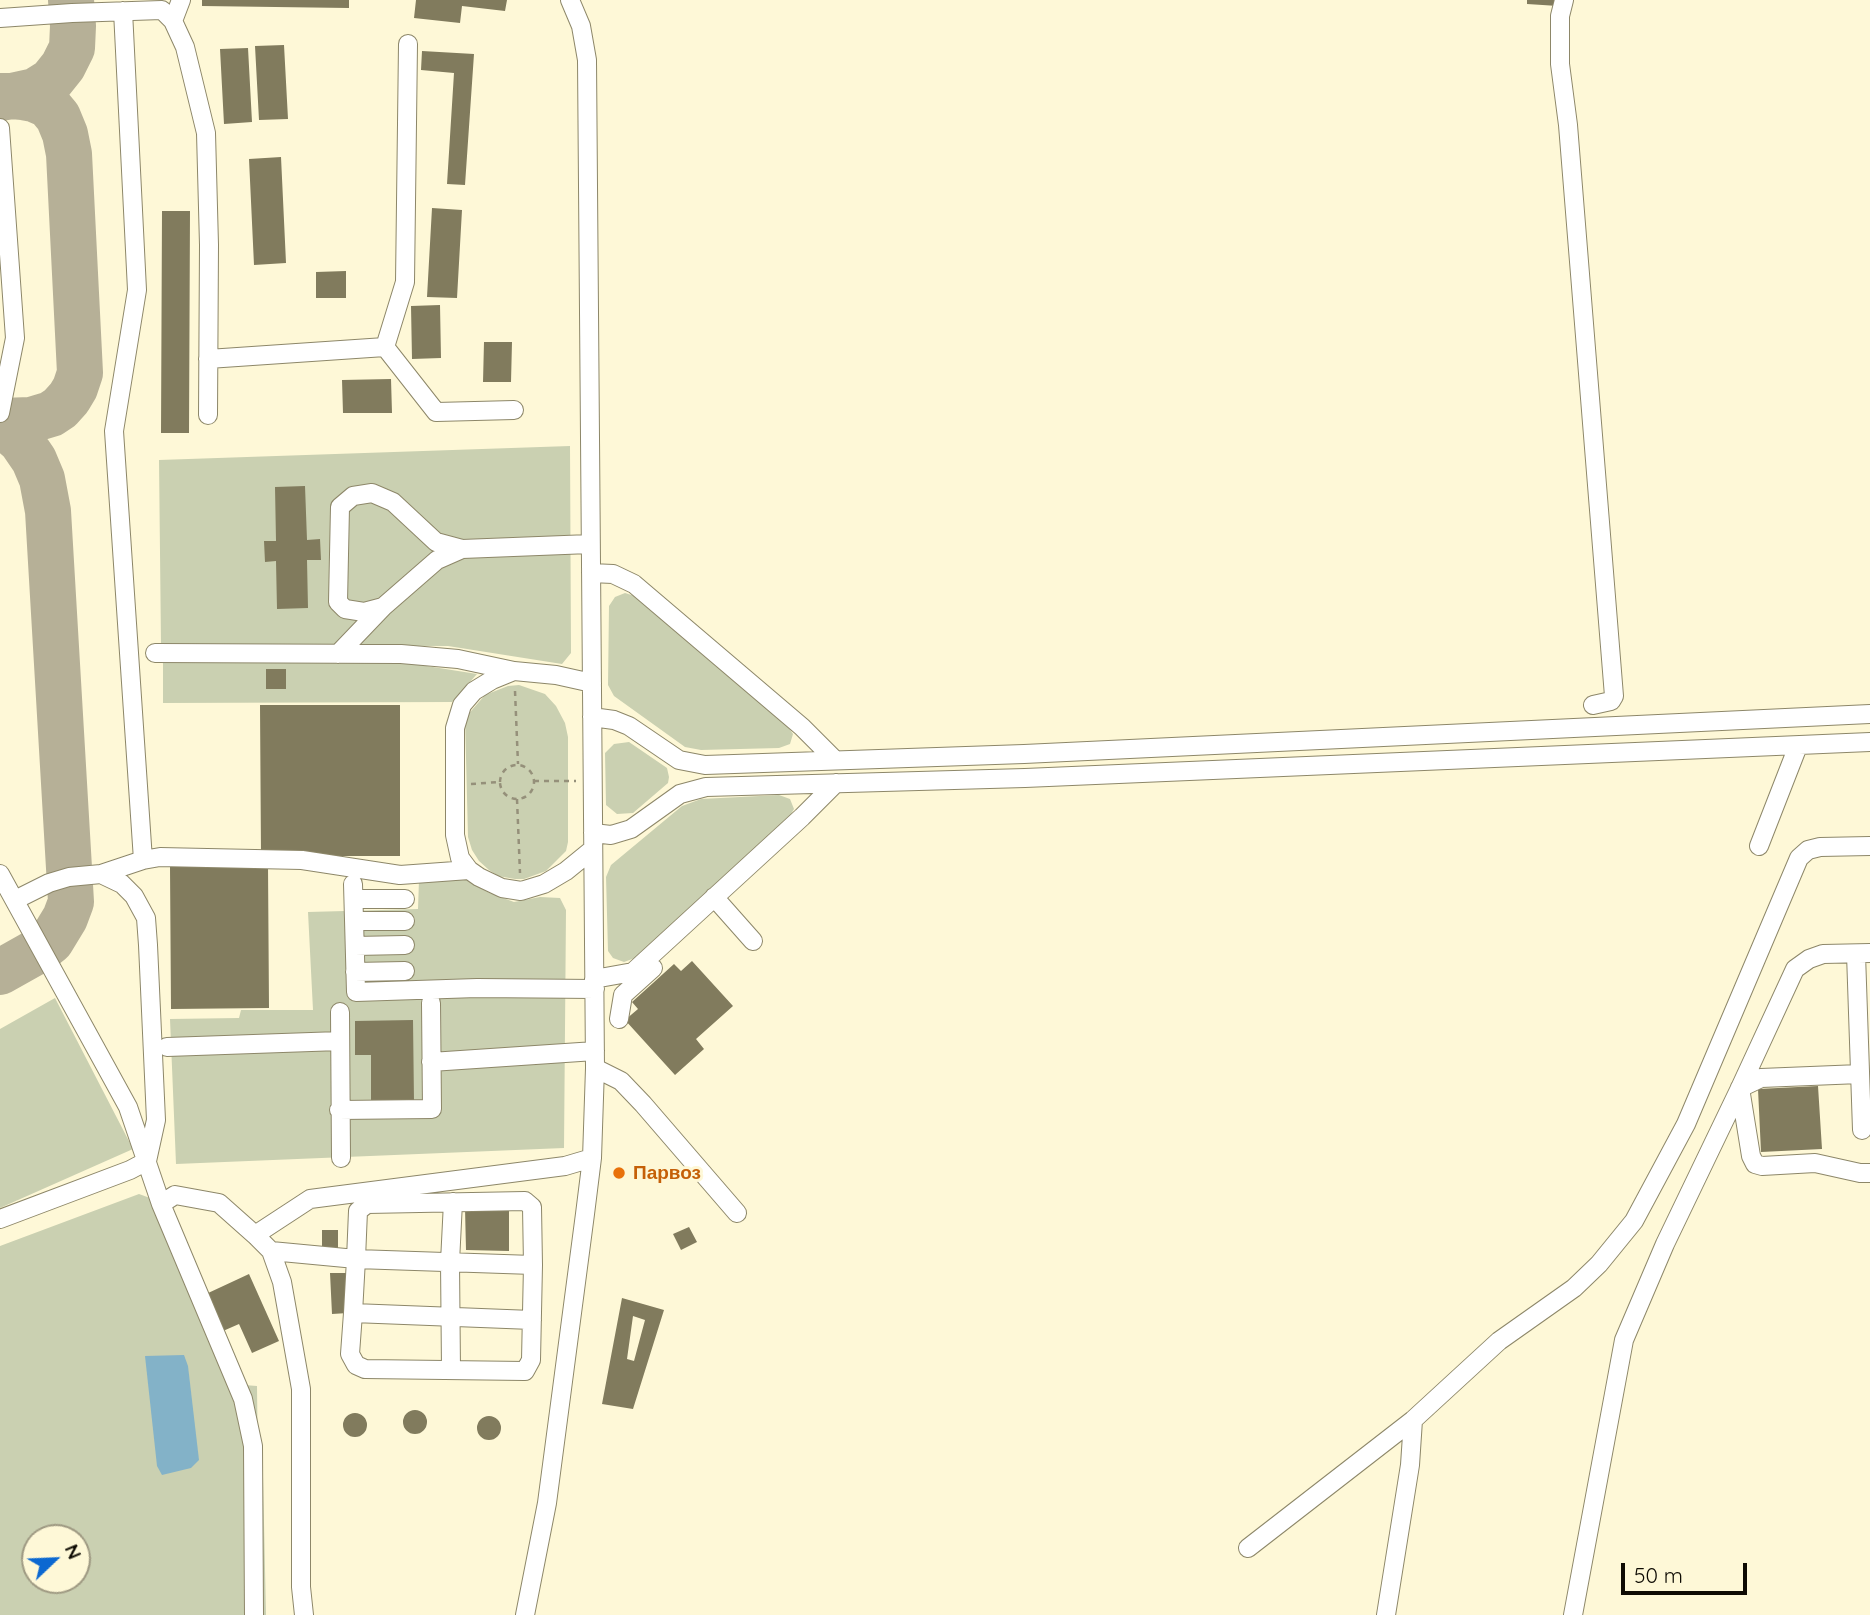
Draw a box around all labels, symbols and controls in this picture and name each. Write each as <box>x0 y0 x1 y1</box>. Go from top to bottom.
place label: Парвоз <box>633 1162 701 1184</box>
marker: Парвоз <box>611 1165 627 1181</box>
north arrow <box>21 1524 91 1594</box>
text: N <box>60 1540 87 1563</box>
scale bar <box>1625 1548 1751 1592</box>
text: 50 m <box>1634 1562 1683 1588</box>

